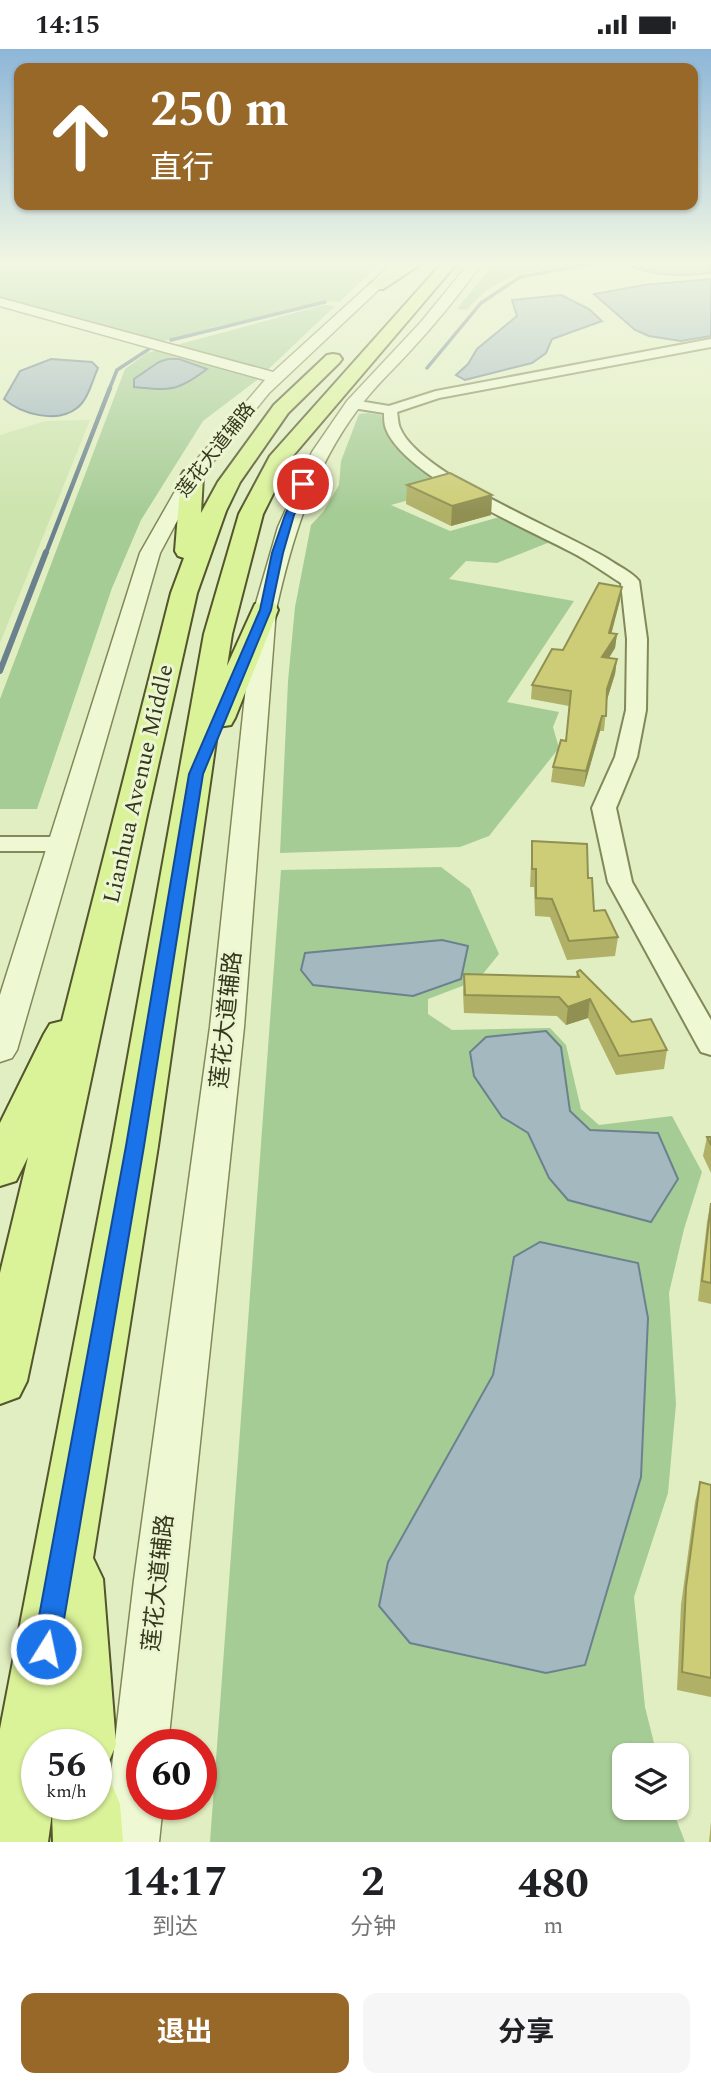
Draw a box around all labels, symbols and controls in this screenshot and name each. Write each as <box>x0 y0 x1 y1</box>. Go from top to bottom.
text: 14:15 <box>35 5 100 45</box>
text: 250 m <box>150 73 289 148</box>
icon: ahead <box>35 91 126 182</box>
text: 直行 <box>150 144 214 193</box>
street label: 莲花大道辅路 <box>169 396 263 504</box>
pin <box>273 454 333 514</box>
icon: arrive <box>284 465 322 503</box>
street label: Lianhua Avenue Middle <box>94 661 184 907</box>
street label: 莲花大道辅路 <box>202 950 252 1090</box>
street label: 莲花大道辅路 <box>134 1513 184 1653</box>
position arrow <box>9 1612 83 1686</box>
speed limit sign: 60 <box>126 1729 217 1820</box>
text: 56 <box>47 1739 86 1792</box>
map controls <box>612 1743 689 1820</box>
button: layers <box>612 1743 689 1820</box>
text: km/h <box>46 1778 87 1805</box>
text: 14:17 <box>122 1851 228 1914</box>
text: 2 <box>361 1851 385 1914</box>
text: 480 <box>518 1853 589 1916</box>
text: m <box>544 1909 563 1944</box>
text: 到达 <box>152 1910 198 1945</box>
text: 分钟 <box>350 1910 396 1945</box>
button: 退出 <box>21 1993 349 2073</box>
button: 分享 <box>363 1993 690 2073</box>

